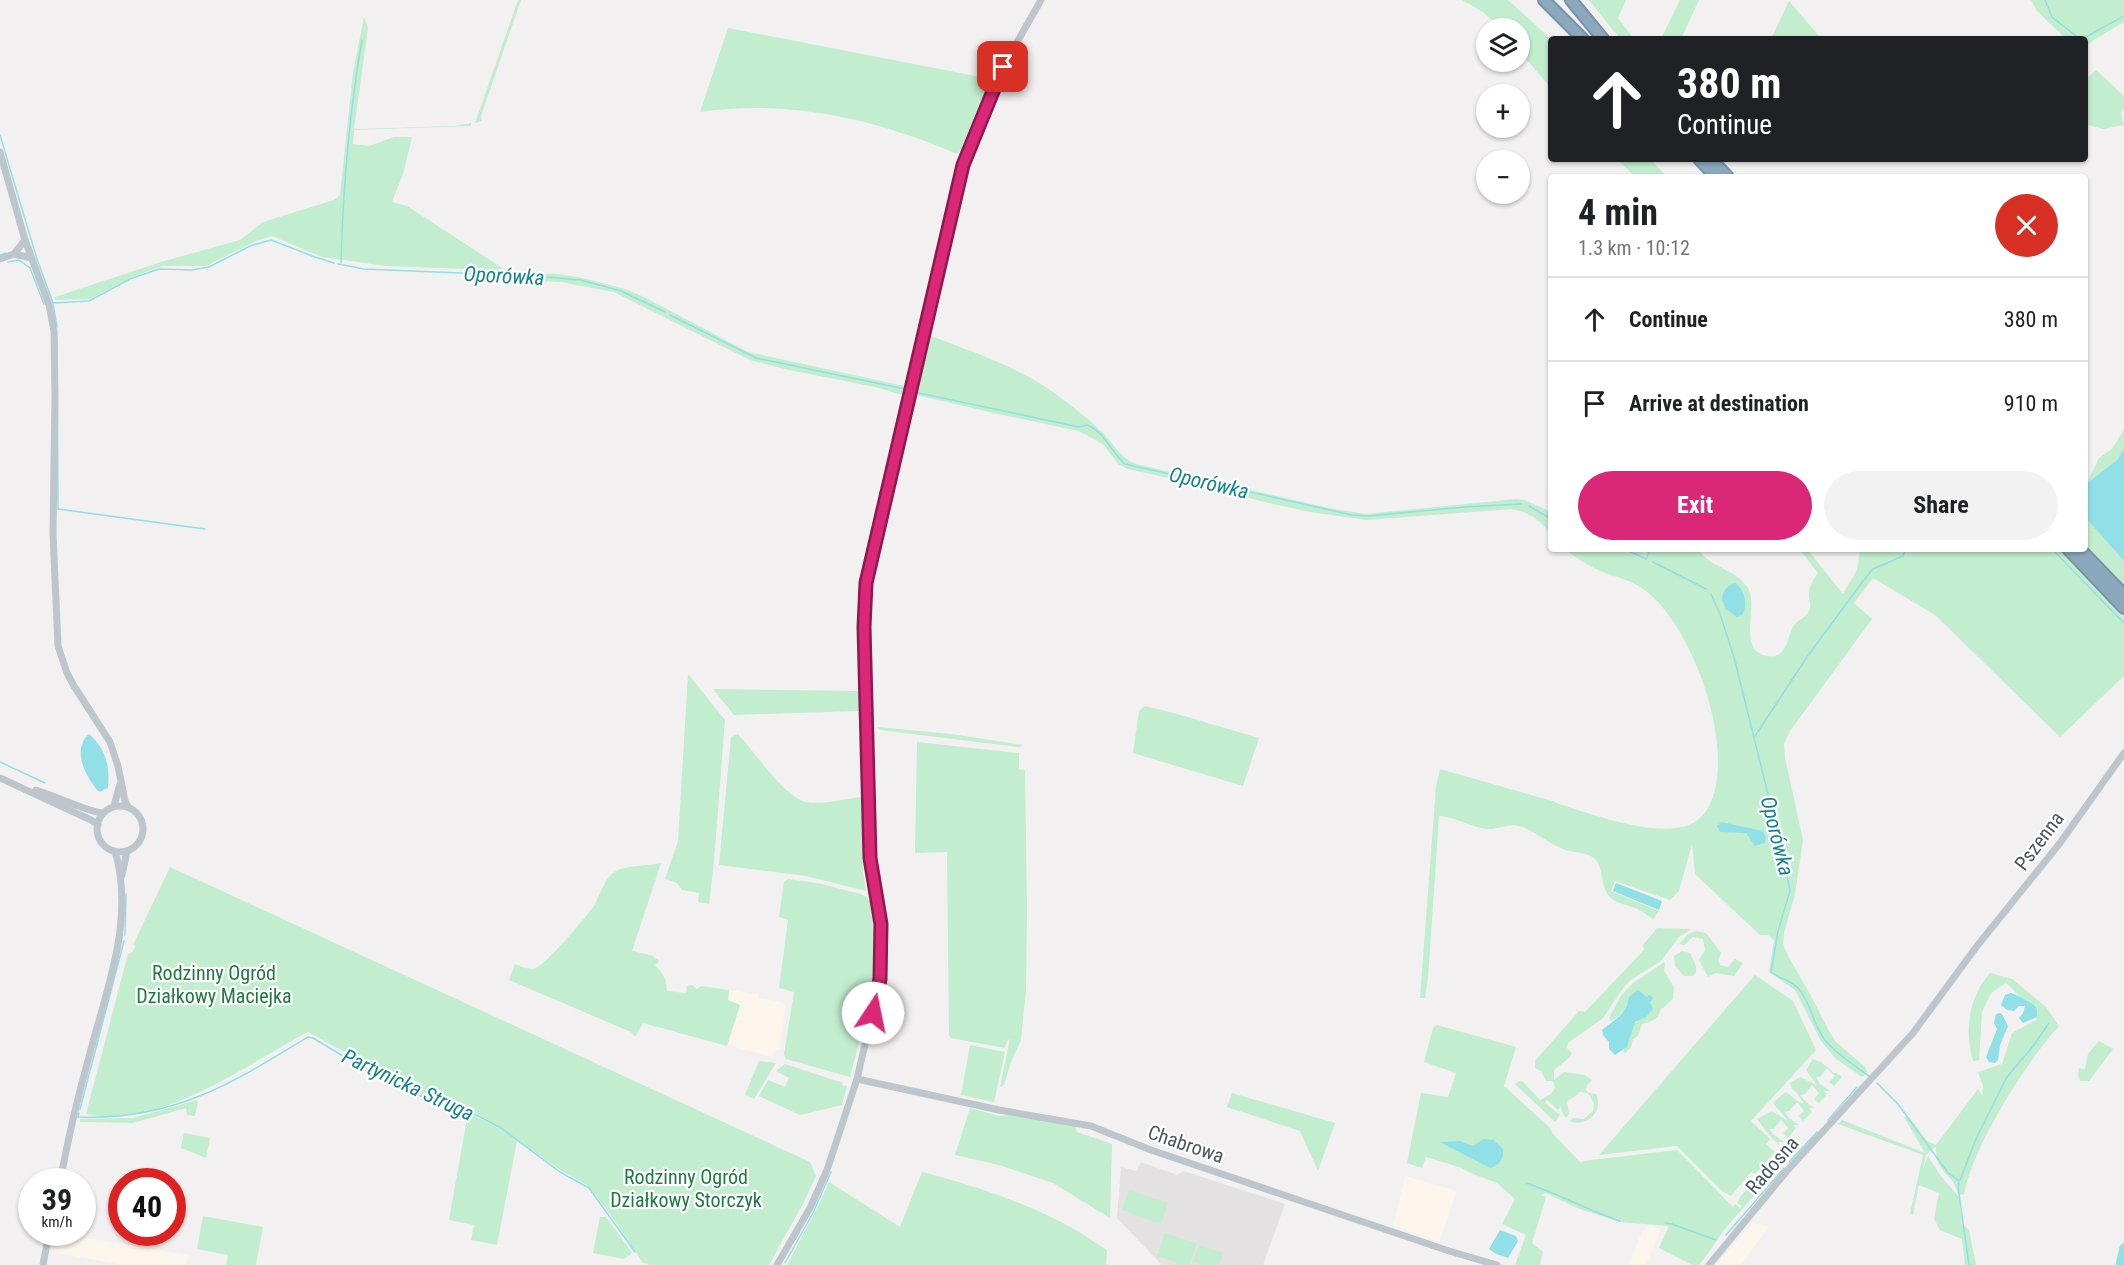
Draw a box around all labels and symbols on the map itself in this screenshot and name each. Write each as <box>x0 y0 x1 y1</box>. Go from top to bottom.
pin <box>977 41 1028 92</box>
water label: Oporówka <box>463 262 545 290</box>
water label: Oporówka <box>1167 462 1251 504</box>
water label: Oporówka <box>1756 794 1798 878</box>
street label: Pszenna <box>2009 807 2069 875</box>
park label: Rodzinny Ogród Działkowy Maciejka <box>136 961 292 1008</box>
position arrow <box>841 981 905 1045</box>
water label: Partynicka Struga <box>338 1044 478 1126</box>
street label: Chabrowa <box>1145 1120 1227 1168</box>
street label: Radosna <box>1740 1131 1804 1199</box>
park label: Rodzinny Ogród Działkowy Storczyk <box>610 1165 762 1212</box>
speed limit sign: 40 <box>108 1168 186 1246</box>

